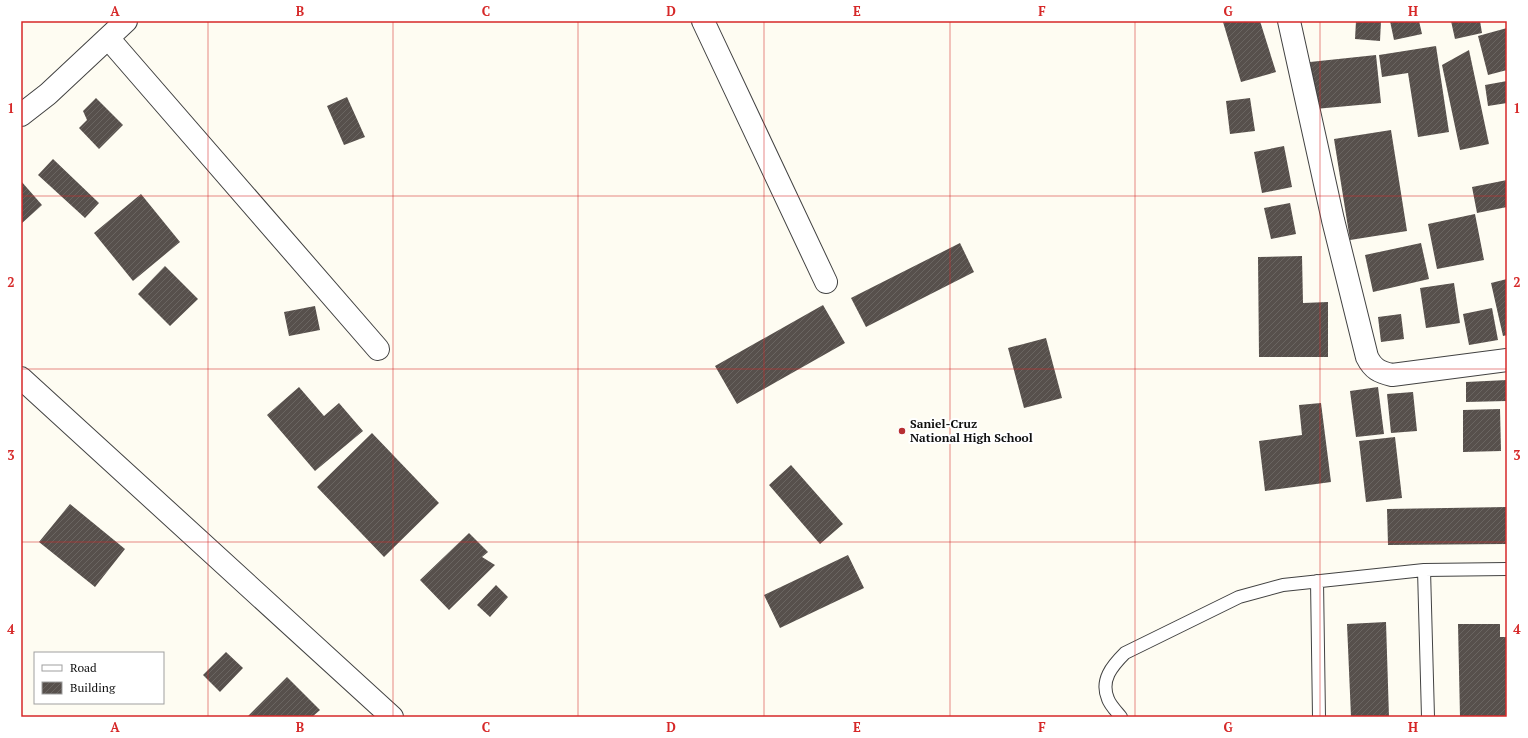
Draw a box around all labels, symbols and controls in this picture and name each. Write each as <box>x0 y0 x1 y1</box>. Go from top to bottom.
text: A <box>110 2 120 20</box>
text: B <box>296 2 304 20</box>
text: C <box>482 2 490 20</box>
text: D <box>666 2 676 20</box>
text: E <box>853 2 861 20</box>
text: F <box>1038 2 1046 20</box>
text: G <box>1223 2 1233 20</box>
text: H <box>1408 2 1418 20</box>
text: 1 <box>7 99 15 117</box>
text: 1 <box>1513 99 1521 117</box>
text: 2 <box>7 273 15 291</box>
text: 2 <box>1513 273 1521 291</box>
place label: Saniel-Cruz National High School <box>910 416 1033 445</box>
marker: Saniel-Cruz National High School <box>897 426 907 436</box>
text: 3 <box>7 446 15 464</box>
text: 3 <box>1513 446 1521 464</box>
text: 4 <box>7 620 15 638</box>
text: 4 <box>1513 620 1521 638</box>
legend <box>34 652 164 704</box>
text: Road <box>70 660 97 675</box>
text: Building <box>70 680 116 695</box>
text: A <box>110 718 120 736</box>
text: B <box>296 718 304 736</box>
text: C <box>482 718 490 736</box>
text: D <box>666 718 676 736</box>
text: E <box>853 718 861 736</box>
text: F <box>1038 718 1046 736</box>
text: G <box>1223 718 1233 736</box>
text: H <box>1408 718 1418 736</box>

